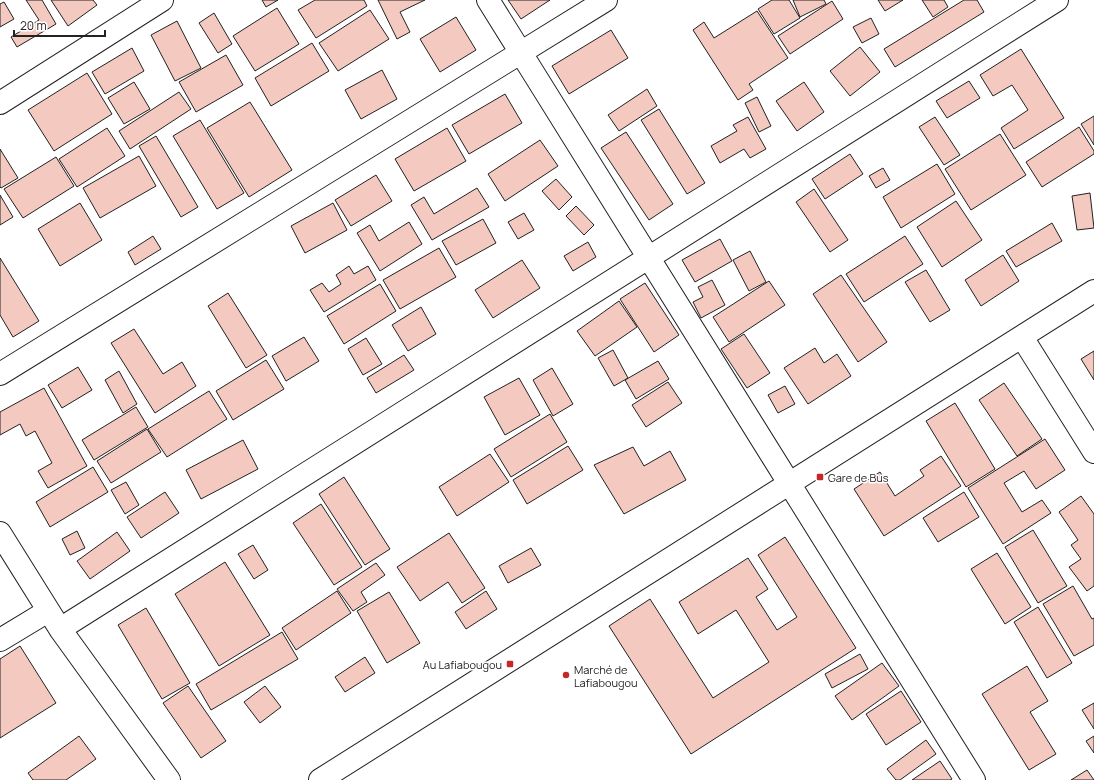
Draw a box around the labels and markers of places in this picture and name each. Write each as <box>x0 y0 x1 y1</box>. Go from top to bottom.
place label: Gare de Bus <box>828 470 889 485</box>
marker: Gare de Bus <box>815 472 825 482</box>
place label: Au Lafiabougou <box>423 657 502 672</box>
marker: Au Lafiabougou <box>505 659 515 669</box>
place label: Marché de Lafiabougou <box>574 662 638 690</box>
marker: Marché de Lafiabougou <box>561 670 571 680</box>

